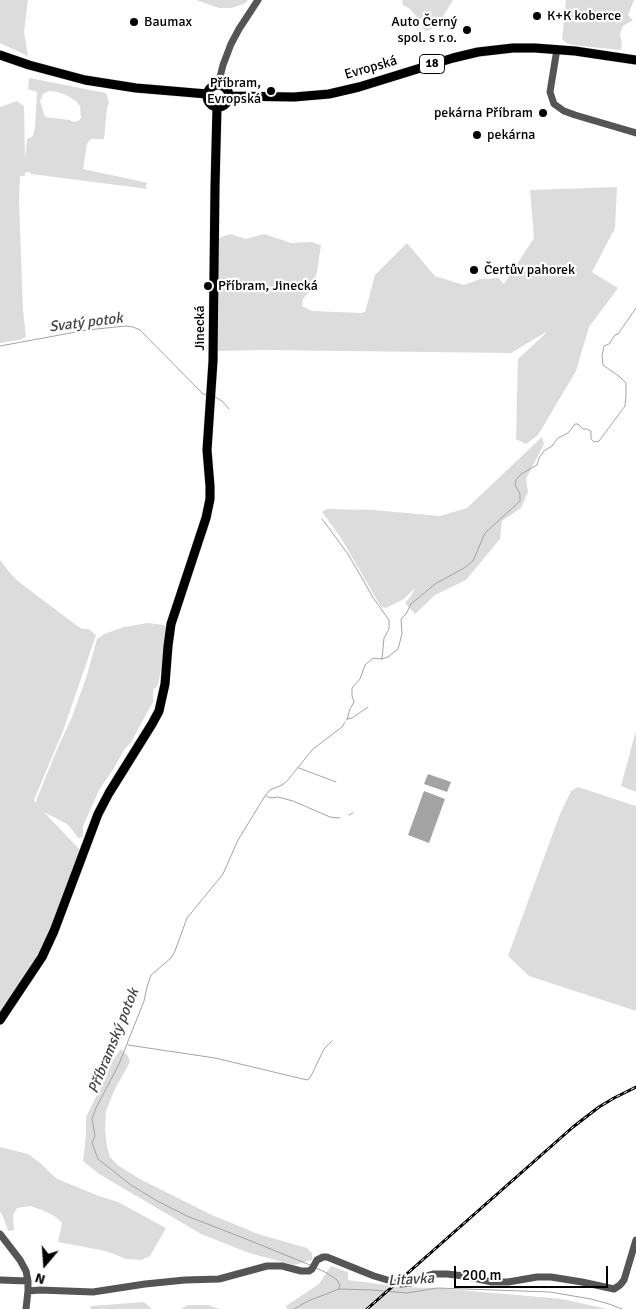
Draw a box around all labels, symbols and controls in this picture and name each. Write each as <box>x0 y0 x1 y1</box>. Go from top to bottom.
place label: K+K koberce <box>547 8 621 24</box>
marker: K+K koberce <box>531 10 543 22</box>
place label: Baumax <box>144 14 192 30</box>
place label: Auto Černý spol. s r.o. <box>391 14 457 46</box>
marker: Baumax <box>128 16 140 28</box>
marker: Auto Černý spol. s r.o. <box>461 24 473 36</box>
street label: Evropská <box>343 52 399 84</box>
road number: 18 <box>420 54 444 74</box>
place label: Příbram, Evropská <box>207 75 261 108</box>
marker: Příbram, Evropská <box>265 85 277 97</box>
place label: pekárna Příbram <box>434 105 533 121</box>
marker: pekárna Příbram <box>537 107 549 119</box>
place label: pekárna <box>487 127 535 143</box>
marker: pekárna <box>471 129 483 141</box>
place label: Čertův pahorek <box>484 262 575 278</box>
marker: Čertův pahorek <box>468 264 480 276</box>
place label: Příbram, Jinecká <box>218 278 318 294</box>
marker: Příbram, Jinecká <box>202 280 214 292</box>
street label: Jinecká <box>192 305 208 351</box>
water label: Svatý potok <box>48 310 124 336</box>
water label: Příbramský potok <box>85 986 143 1096</box>
north arrow <box>20 1239 70 1289</box>
scale bar <box>456 1256 610 1288</box>
text: 200 m <box>462 1266 502 1284</box>
text: N <box>33 1269 47 1288</box>
water label: Litavka <box>388 1270 434 1290</box>

